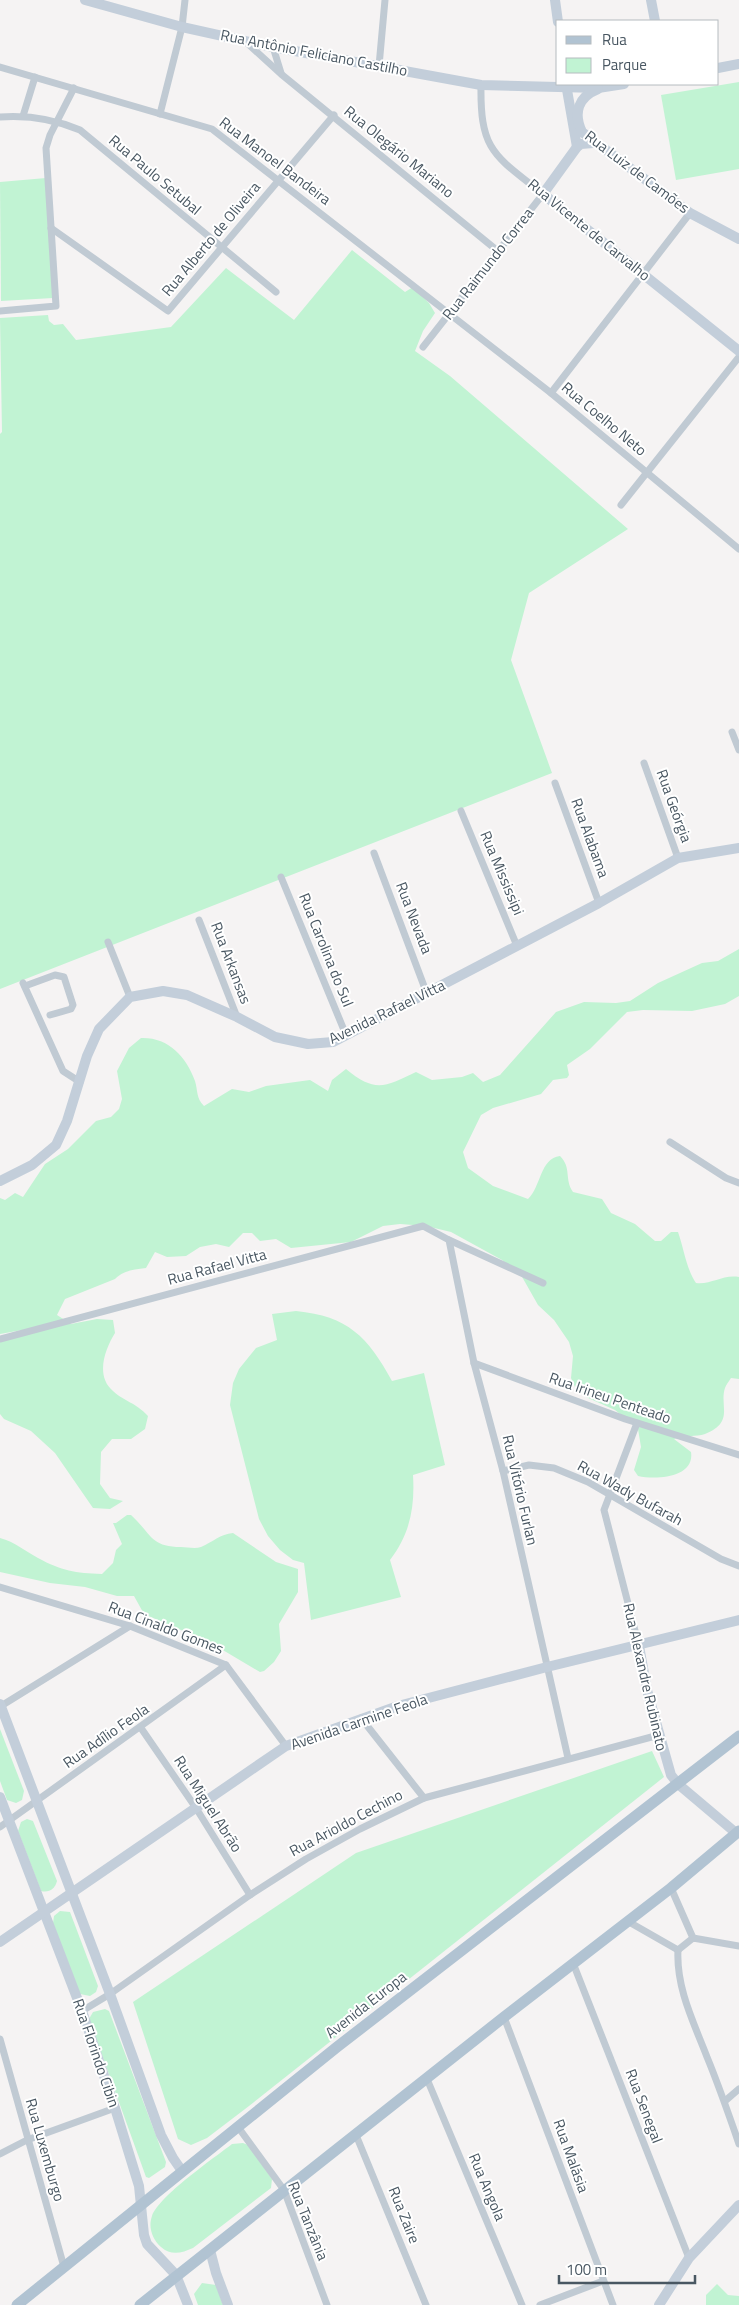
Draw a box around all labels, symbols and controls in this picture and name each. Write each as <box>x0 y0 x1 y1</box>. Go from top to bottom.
legend <box>556 20 719 85</box>
street label: Rua Antônio Feliciano Castilho <box>219 23 410 82</box>
text: Rua <box>602 28 627 51</box>
text: Parque <box>602 53 647 76</box>
street label: Rua Olegário Mariano <box>339 100 459 203</box>
street label: Rua Manoel Bandeira <box>215 111 336 211</box>
street label: Rua Luiz de Camões <box>580 125 695 219</box>
street label: Rua Paulo Setubal <box>104 129 207 220</box>
street label: Rua Vicente de Carvalho <box>523 173 656 286</box>
street label: Rua Alberto de Oliveira <box>156 176 266 301</box>
street label: Rua Raimundo Correa <box>436 202 539 325</box>
street label: Rua Coelho Neto <box>557 376 652 461</box>
street label: Rua Geórgia <box>651 766 698 846</box>
street label: Rua Alabama <box>565 795 616 881</box>
street label: Rua Mississipi <box>474 827 531 919</box>
street label: Rua Nevada <box>390 878 439 958</box>
street label: Rua Carolina do Sul <box>293 889 360 1010</box>
street label: Rua Arkansas <box>205 918 258 1007</box>
street label: Avenida Rafael Vitta <box>325 973 449 1050</box>
street label: Rua Rafael Vitta <box>165 1242 269 1291</box>
street label: Rua Irineu Penteado <box>546 1366 674 1429</box>
street label: Rua Vitório Furlan <box>497 1432 544 1547</box>
street label: Rua Wady Bufarah <box>573 1454 687 1531</box>
street label: Rua Cinaldo Gomes <box>105 1595 227 1660</box>
street label: Rua Alexandre Rubinato <box>617 1601 674 1753</box>
street label: Avenida Carmine Feola <box>287 1687 431 1756</box>
street label: Rua Adílio Feola <box>58 1697 154 1774</box>
street label: Rua Miguel Abrão <box>168 1751 248 1857</box>
street label: Rua Arioldo Cechino <box>285 1783 407 1862</box>
street label: Avenida Europa <box>320 1965 412 2044</box>
street label: Rua Florindo Cibin <box>67 1995 126 2110</box>
street label: Rua Senegal <box>620 2065 669 2146</box>
street label: Rua Luxemburgo <box>20 2096 71 2204</box>
street label: Rua Malásia <box>548 2116 596 2196</box>
street label: Rua Angola <box>463 2149 512 2225</box>
street label: Rua Tanzânia <box>282 2178 335 2264</box>
street label: Rua Zaire <box>383 2183 426 2247</box>
scale bar <box>559 2252 695 2284</box>
text: 100 m <box>566 2258 607 2281</box>

